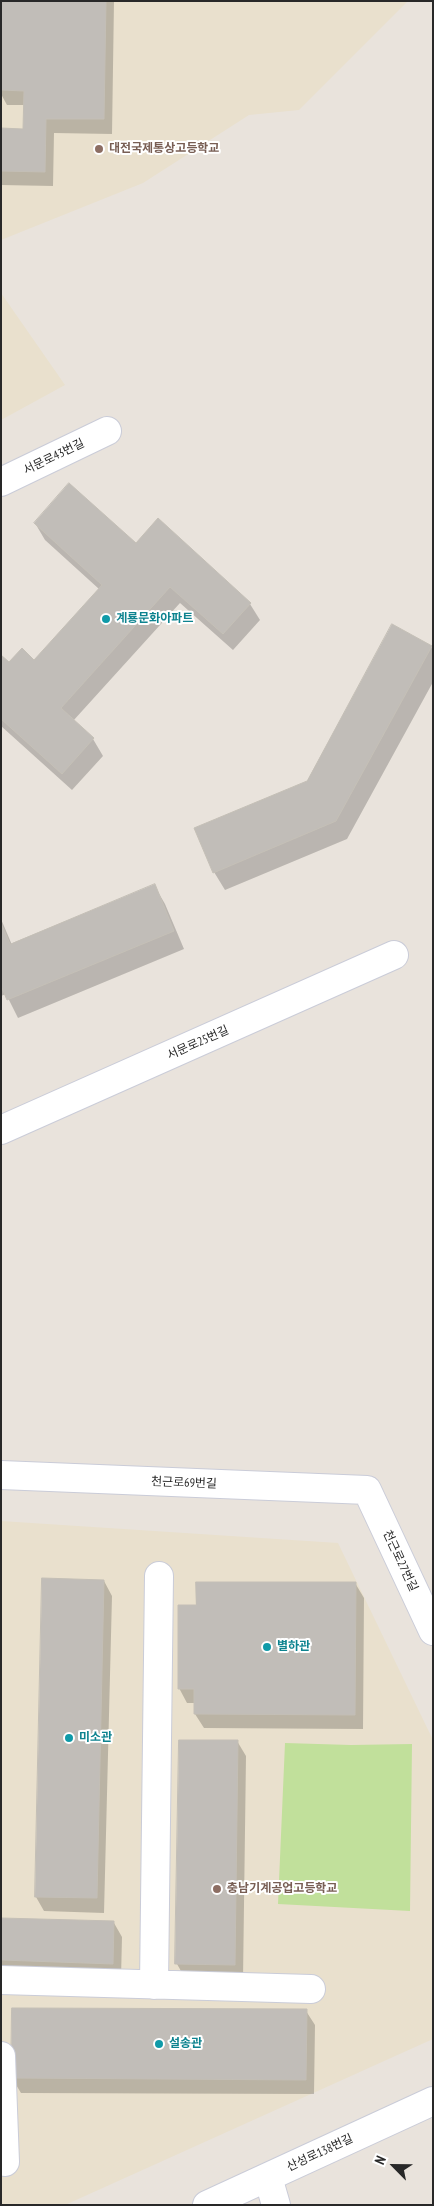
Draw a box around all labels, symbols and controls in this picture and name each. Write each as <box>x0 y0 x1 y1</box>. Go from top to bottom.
place label: 대전국제통상고등학교 <box>109 142 219 156</box>
marker: 대전국제통상고등학교 <box>93 143 105 155</box>
street label: 서문로43번길 <box>21 436 87 478</box>
place label: 계룡문화아파트 <box>116 612 193 626</box>
marker: 계룡문화아파트 <box>100 613 112 625</box>
street label: 서문로25번길 <box>165 1023 231 1063</box>
street label: 천근로69번길 <box>151 1475 217 1491</box>
street label: 천근로27번길 <box>380 1528 420 1594</box>
place label: 별하관 <box>277 1640 310 1654</box>
marker: 별하관 <box>261 1641 273 1653</box>
place label: 미소관 <box>79 1731 112 1745</box>
marker: 미소관 <box>63 1732 75 1744</box>
place label: 충남기계공업고등학교 <box>227 1882 337 1896</box>
marker: 충남기계공업고등학교 <box>211 1883 223 1895</box>
place label: 설송관 <box>169 2037 202 2051</box>
marker: 설송관 <box>153 2038 165 2050</box>
street label: 산성로138번길 <box>285 2131 355 2175</box>
north arrow <box>369 2141 419 2191</box>
text: N <box>370 2153 390 2167</box>

